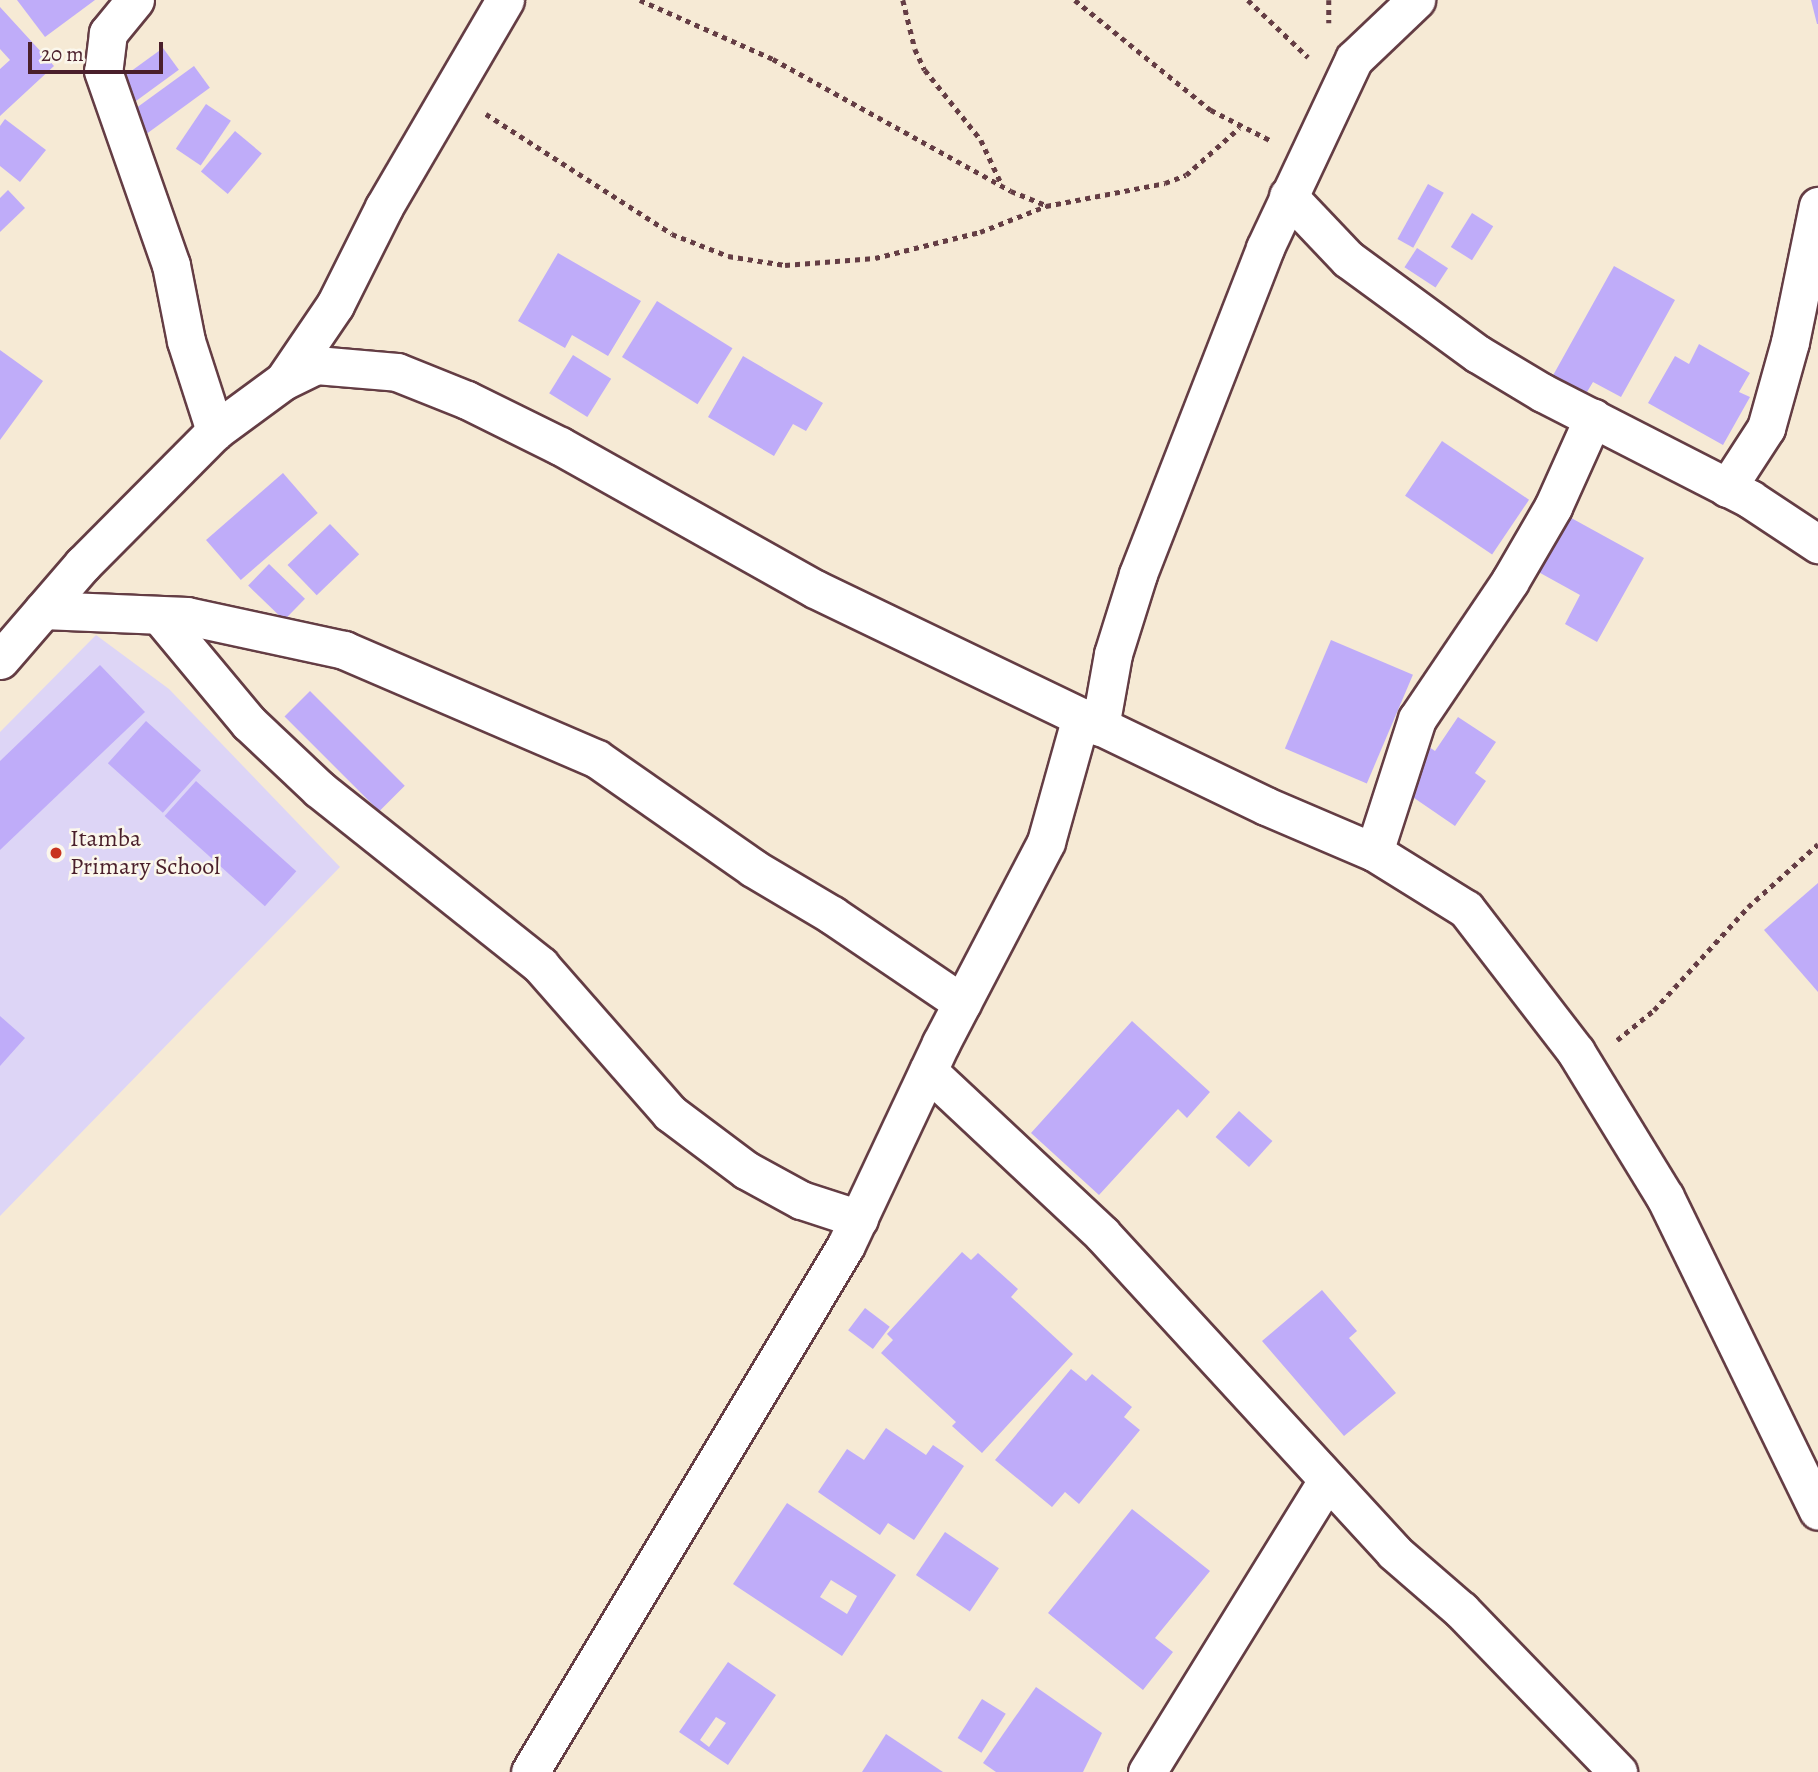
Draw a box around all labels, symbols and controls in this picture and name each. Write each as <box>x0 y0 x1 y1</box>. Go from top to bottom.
scale bar <box>32 28 166 72</box>
text: 20 m <box>41 40 84 68</box>
place label: Itamba Primary School <box>70 825 220 881</box>
marker: Itamba Primary School <box>48 845 64 861</box>

